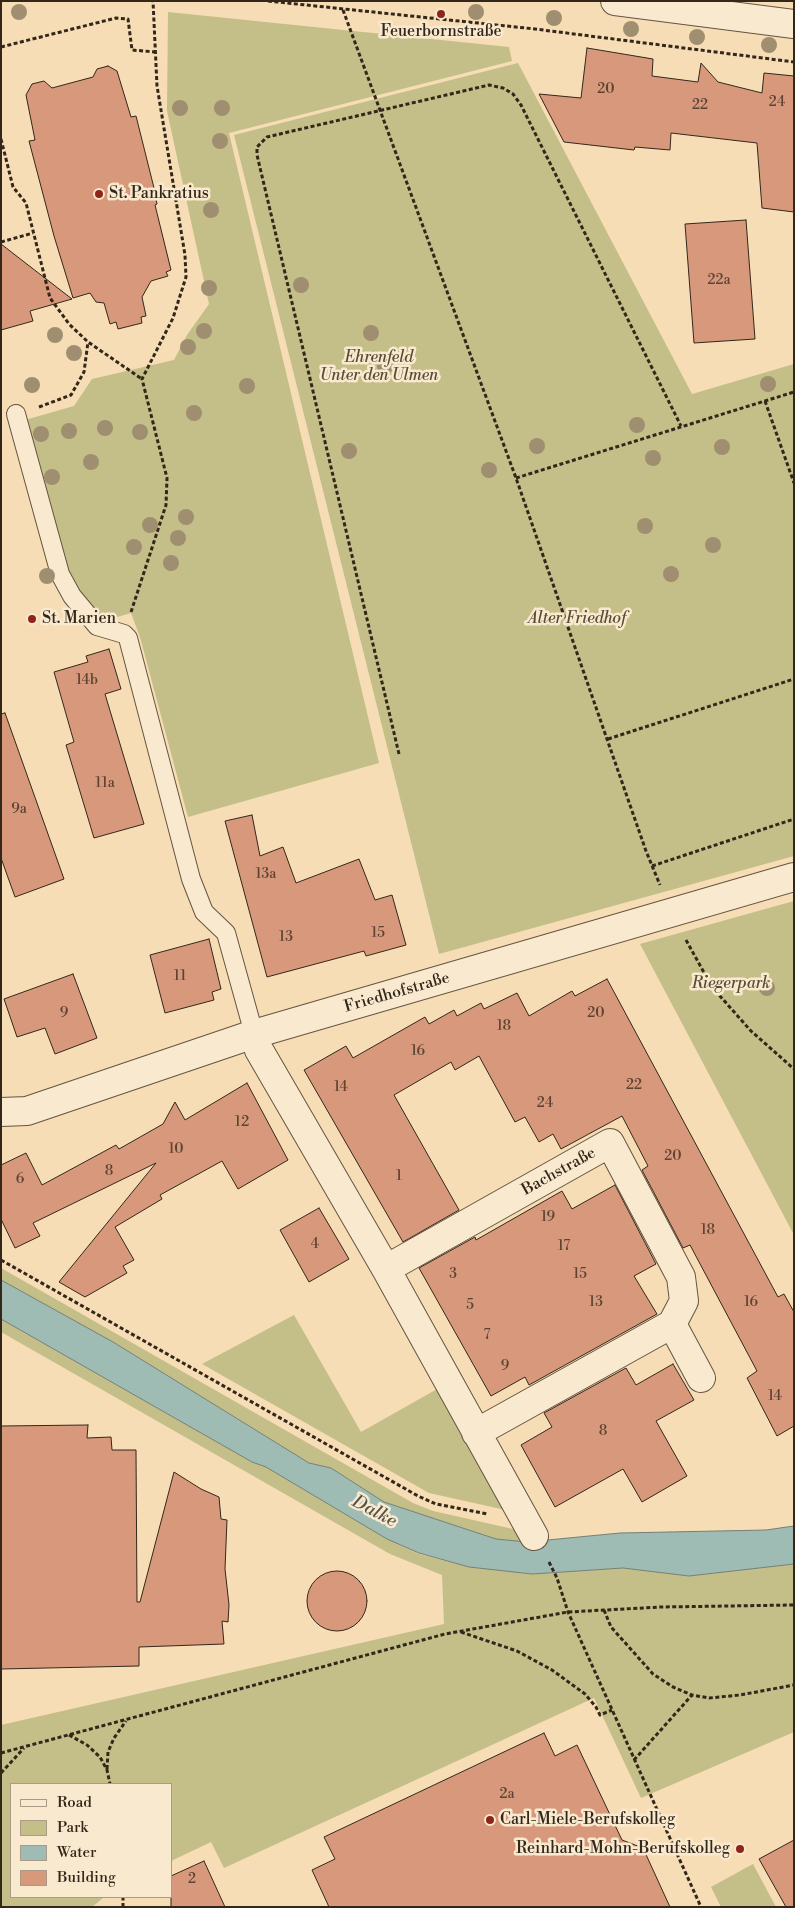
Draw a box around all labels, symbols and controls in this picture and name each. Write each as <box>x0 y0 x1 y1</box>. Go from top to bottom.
marker: Feuerbornstraße <box>435 8 447 20</box>
place label: Feuerbornstraße <box>380 22 502 42</box>
house number: 20 <box>597 82 615 98</box>
house number: 24 <box>769 95 785 111</box>
house number: 22 <box>692 98 708 114</box>
place label: St. Pankratius <box>109 184 209 204</box>
marker: St. Pankratius <box>93 188 105 200</box>
house number: 22a <box>707 273 731 289</box>
park label: Ehrenfeld Unter den Ulmen <box>320 348 438 386</box>
place label: St. Marien <box>42 609 116 629</box>
park label: Alter Friedhof <box>528 609 626 629</box>
marker: St. Marien <box>26 613 38 625</box>
house number: 14b <box>76 673 98 689</box>
house number: 11a <box>95 776 115 792</box>
house number: 9a <box>11 802 27 818</box>
house number: 13a <box>256 867 276 883</box>
house number: 15 <box>371 926 385 942</box>
house number: 13 <box>279 930 293 946</box>
house number: 11 <box>174 969 186 985</box>
street label: Friedhofstraße <box>342 969 452 1017</box>
park label: Riegerpark <box>692 974 770 994</box>
house number: 9 <box>60 1006 68 1022</box>
house number: 20 <box>587 1006 605 1022</box>
house number: 18 <box>497 1019 511 1035</box>
house number: 16 <box>411 1044 425 1060</box>
house number: 22 <box>626 1078 642 1094</box>
house number: 14 <box>334 1080 348 1096</box>
house number: 24 <box>537 1096 553 1112</box>
house number: 12 <box>235 1115 249 1131</box>
house number: 10 <box>169 1142 183 1158</box>
street label: Bachstraße <box>519 1144 599 1200</box>
house number: 20 <box>664 1149 682 1165</box>
house number: 8 <box>105 1164 113 1180</box>
house number: 1 <box>396 1169 402 1185</box>
house number: 6 <box>16 1172 24 1188</box>
house number: 19 <box>541 1210 555 1226</box>
house number: 18 <box>701 1223 715 1239</box>
house number: 4 <box>311 1237 319 1253</box>
house number: 17 <box>558 1239 570 1255</box>
house number: 3 <box>449 1267 457 1283</box>
house number: 15 <box>573 1267 587 1283</box>
house number: 13 <box>589 1295 603 1311</box>
house number: 16 <box>744 1295 758 1311</box>
house number: 5 <box>466 1298 474 1314</box>
house number: 7 <box>483 1328 491 1344</box>
house number: 9 <box>501 1359 509 1375</box>
house number: 14 <box>768 1389 782 1405</box>
house number: 8 <box>599 1424 607 1440</box>
water label: Dalke <box>348 1491 400 1533</box>
legend <box>10 1783 172 1898</box>
house number: 2a <box>499 1787 515 1803</box>
text: Road <box>57 1793 92 1812</box>
place label: Carl-Miele-Berufskolleg <box>500 1810 675 1830</box>
marker: Carl-Miele-Berufskolleg <box>484 1814 496 1826</box>
text: Park <box>57 1818 88 1837</box>
place label: Reinhard-Mohn-Berufskolleg <box>516 1839 730 1859</box>
text: Water <box>57 1843 96 1862</box>
marker: Reinhard-Mohn-Berufskolleg <box>734 1843 746 1855</box>
text: Building <box>57 1868 116 1887</box>
house number: 2 <box>188 1872 196 1888</box>

